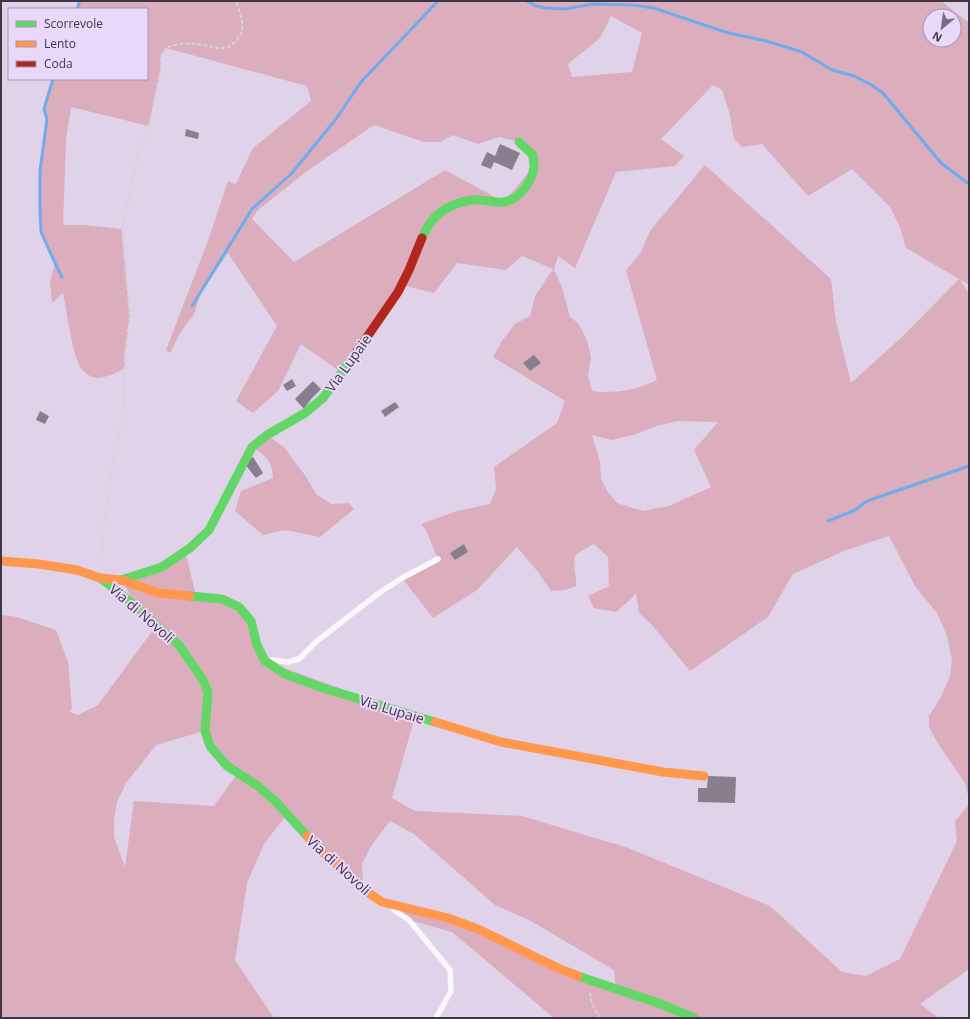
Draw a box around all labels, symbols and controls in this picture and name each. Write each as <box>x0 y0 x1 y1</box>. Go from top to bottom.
legend <box>8 8 148 80</box>
north arrow <box>922 8 962 48</box>
text: Scorrevole <box>44 15 103 32</box>
text: N <box>929 28 944 46</box>
text: Lento <box>44 35 76 52</box>
text: Coda <box>44 55 73 72</box>
street label: Via Lupaie <box>321 330 375 396</box>
street label: Via di Novoli <box>105 579 179 647</box>
street label: Via Lupaie <box>357 690 427 728</box>
street label: Via di Novoli <box>303 831 375 899</box>

